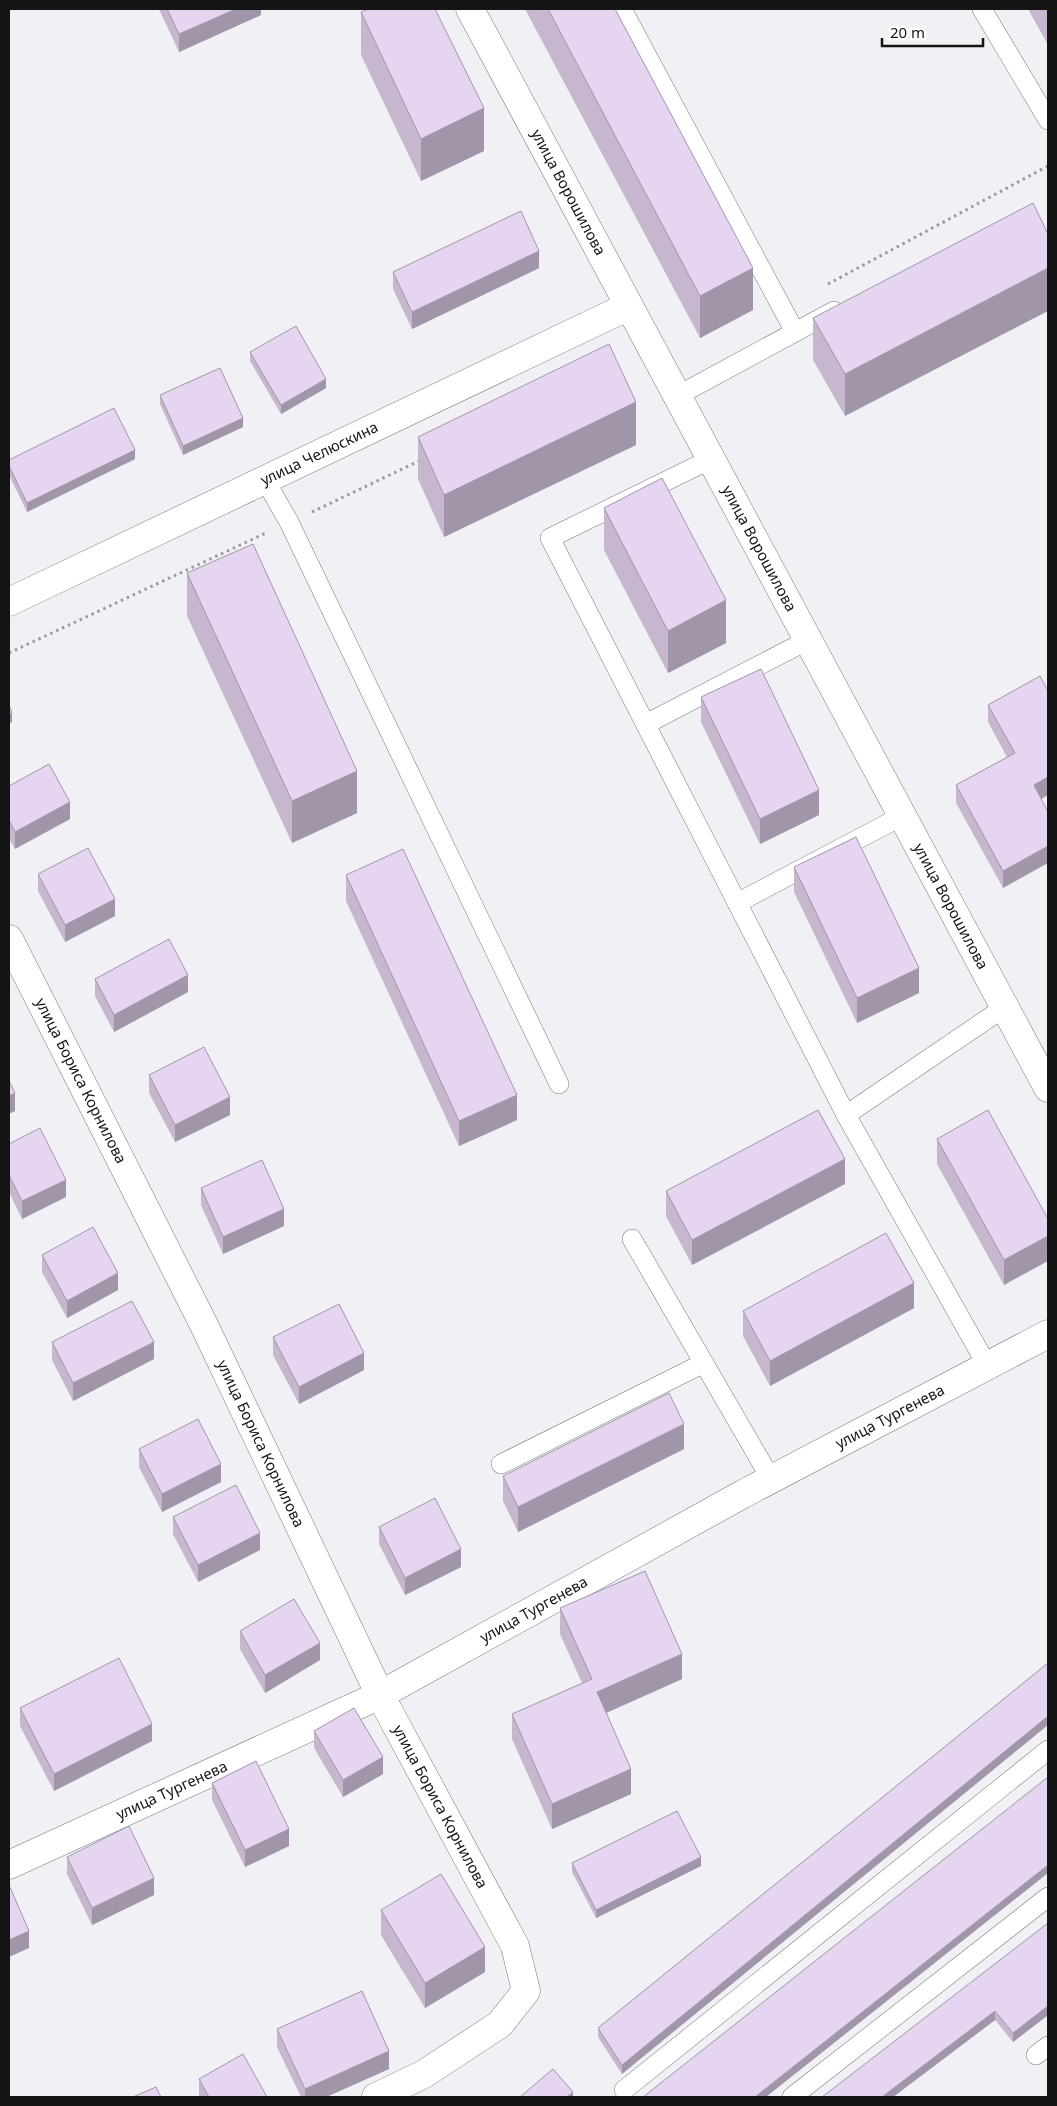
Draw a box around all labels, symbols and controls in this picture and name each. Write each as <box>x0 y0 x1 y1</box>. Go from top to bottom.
scale bar <box>882 15 983 47</box>
text: 20 m <box>890 22 925 42</box>
street label: улица Ворошилова <box>527 125 611 259</box>
street label: улица Челюскина <box>257 416 381 489</box>
street label: улица Ворошилова <box>718 481 802 615</box>
street label: улица Ворошилова <box>910 839 994 973</box>
street label: улица Бориса Корнилова <box>31 994 132 1167</box>
street label: улица Бориса Корнилова <box>213 1356 310 1530</box>
street label: улица Тургенева <box>832 1379 947 1453</box>
street label: улица Тургенева <box>476 1571 591 1647</box>
street label: улица Бориса Корнилова <box>389 1721 493 1892</box>
street label: улица Тургенева <box>112 1755 230 1824</box>

